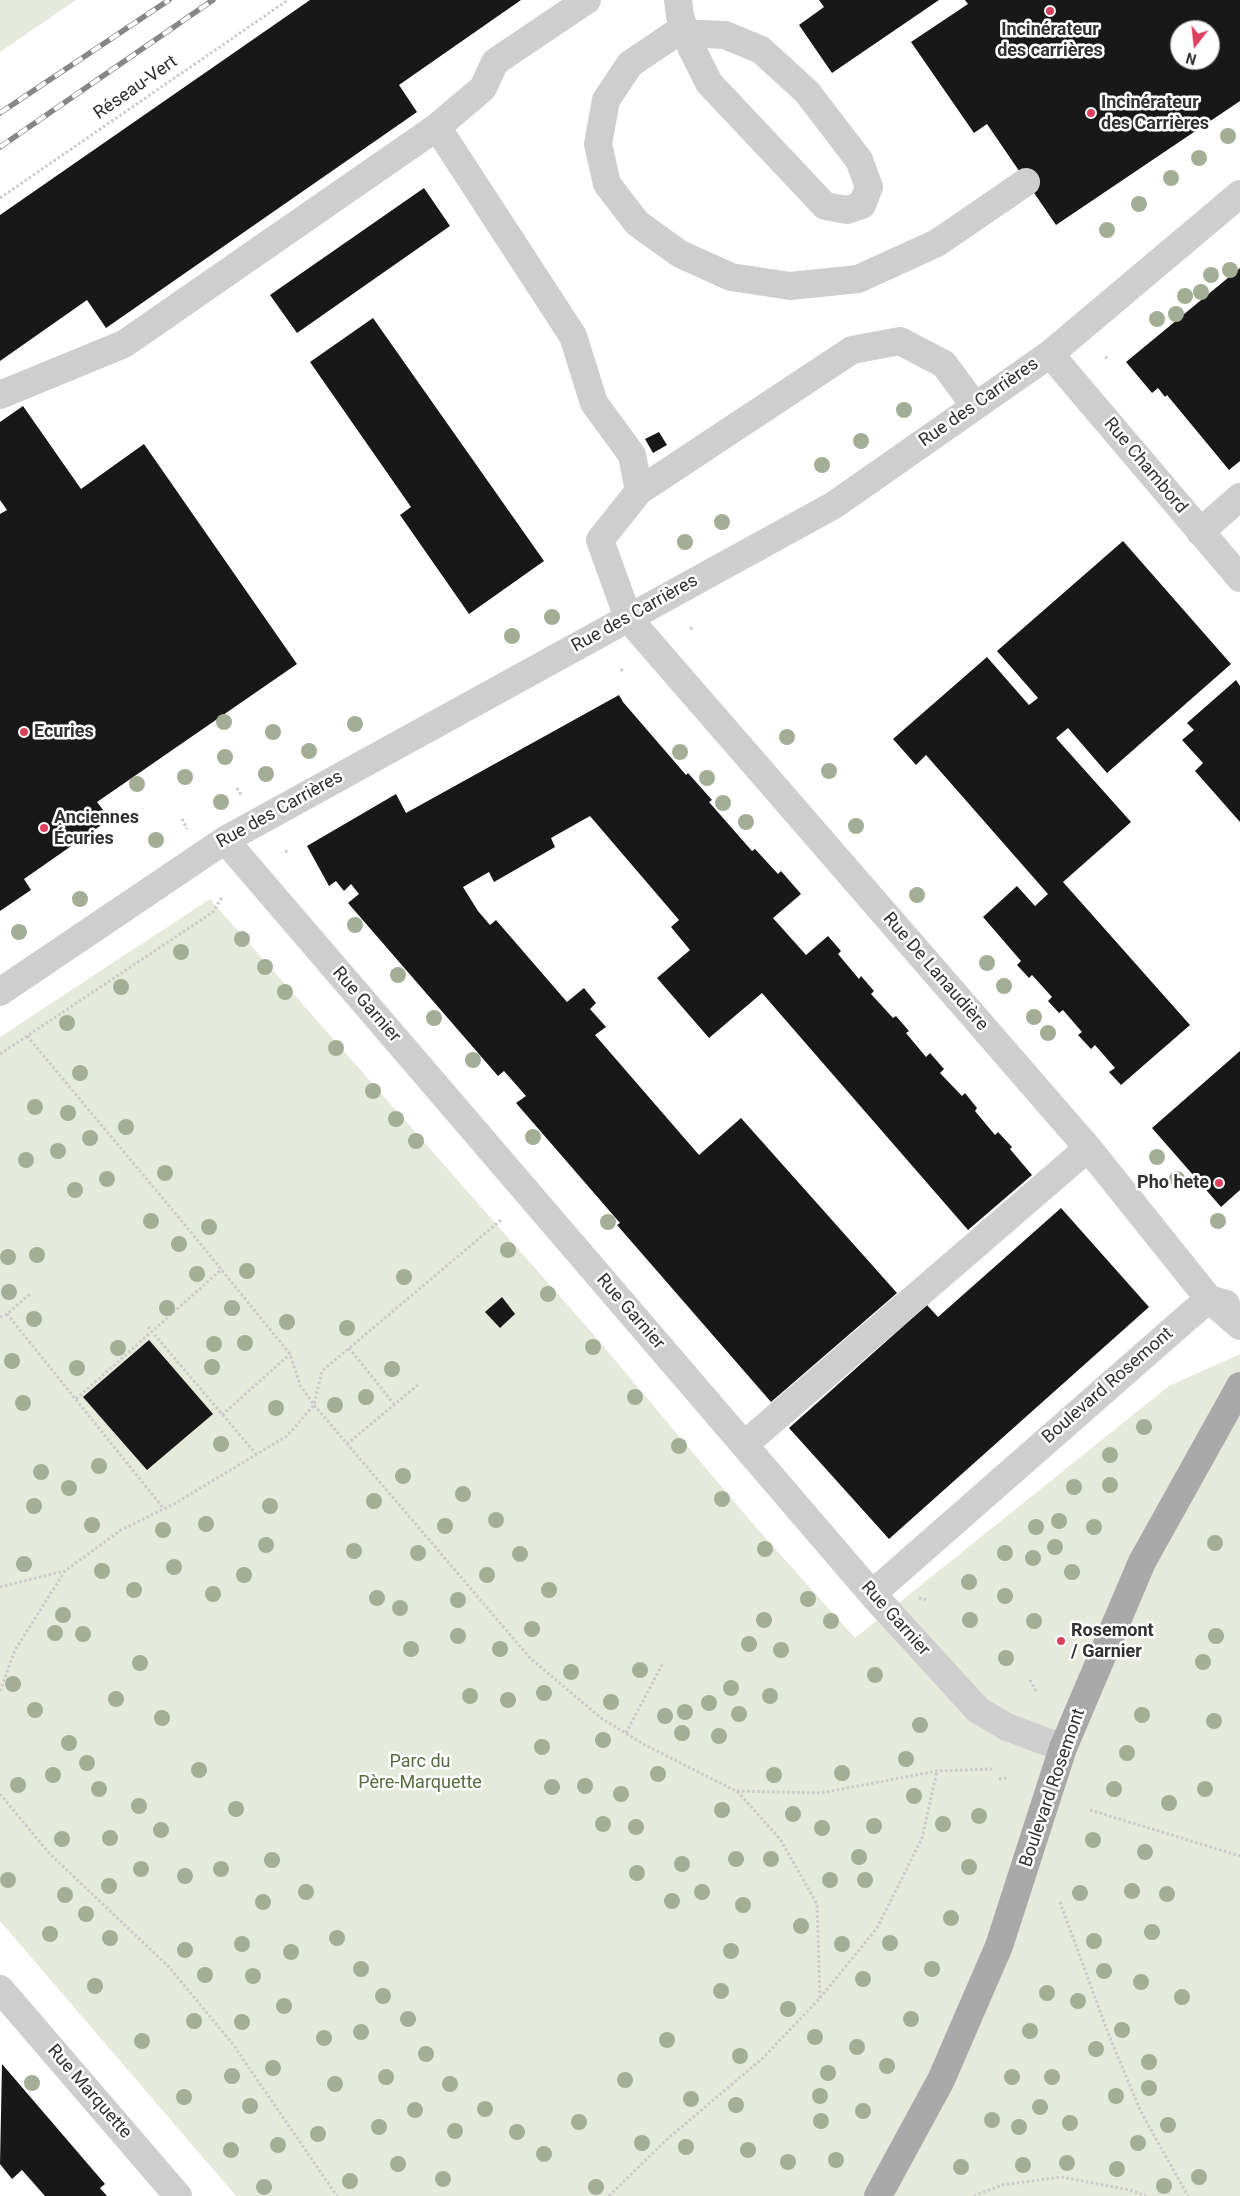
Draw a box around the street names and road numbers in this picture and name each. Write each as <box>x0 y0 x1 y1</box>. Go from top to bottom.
street label: Réseau-Vert <box>90 51 182 125</box>
street label: Rue des Carrières <box>915 354 1043 452</box>
street label: Rue Chambord <box>1099 414 1191 518</box>
street label: Rue des Carrières <box>568 570 702 658</box>
street label: Rue des Carrières <box>213 766 347 854</box>
street label: Rue De Lanaudière <box>878 908 992 1036</box>
street label: Rue Garnier <box>327 963 405 1047</box>
street label: Rue Garnier <box>591 1270 669 1354</box>
street label: Boulevard Rosemont <box>1038 1323 1178 1449</box>
street label: Rue Garnier <box>856 1577 934 1661</box>
street label: Boulevard Rosemont <box>1016 1706 1090 1870</box>
street label: Rue Marquette <box>42 2041 136 2143</box>

